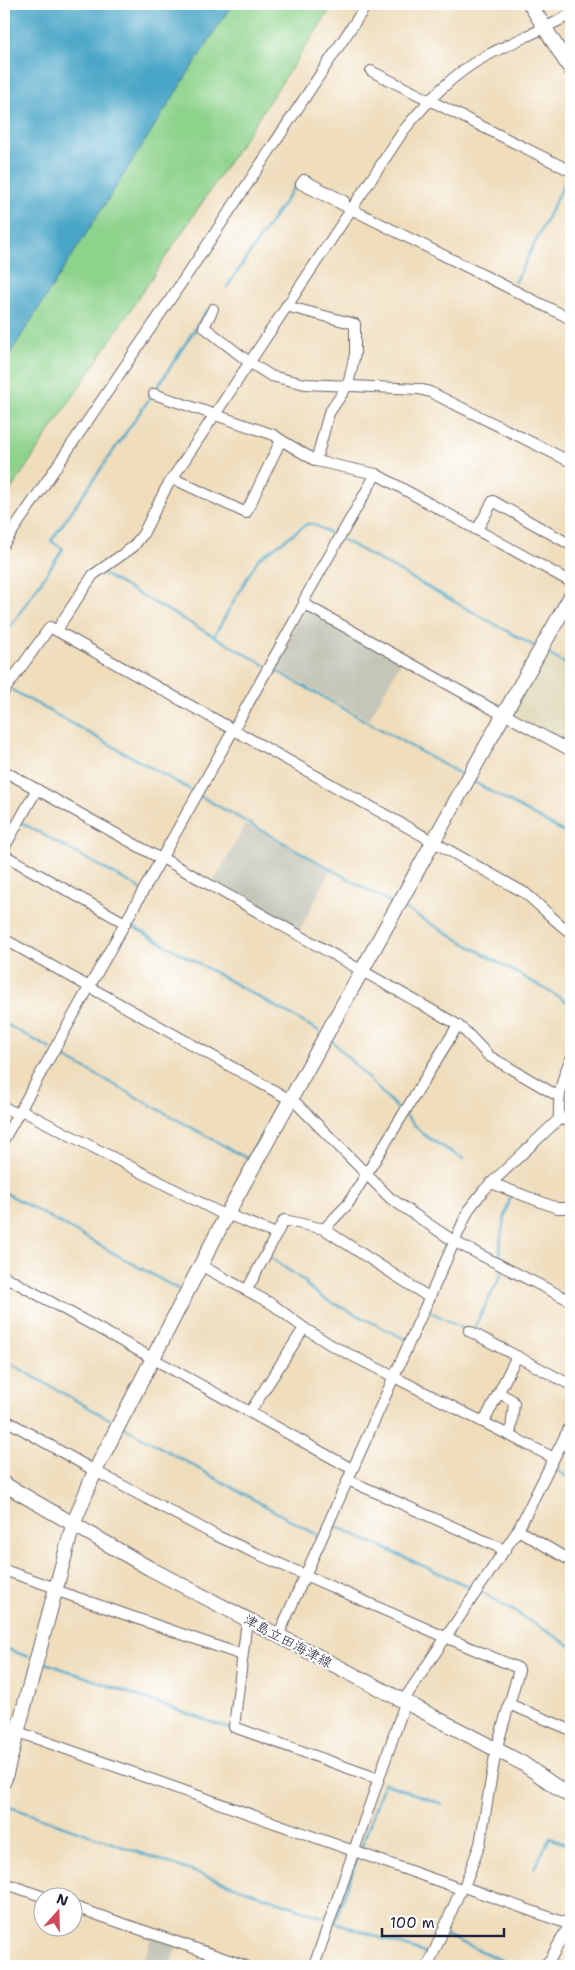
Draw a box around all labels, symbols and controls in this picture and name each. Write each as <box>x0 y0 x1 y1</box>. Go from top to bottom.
street label: 津島立田海津線 <box>241 1610 335 1672</box>
north arrow <box>32 1888 82 1938</box>
text: N <box>54 1889 71 1910</box>
scale bar <box>382 1905 505 1937</box>
text: 100 m <box>390 1913 435 1933</box>

